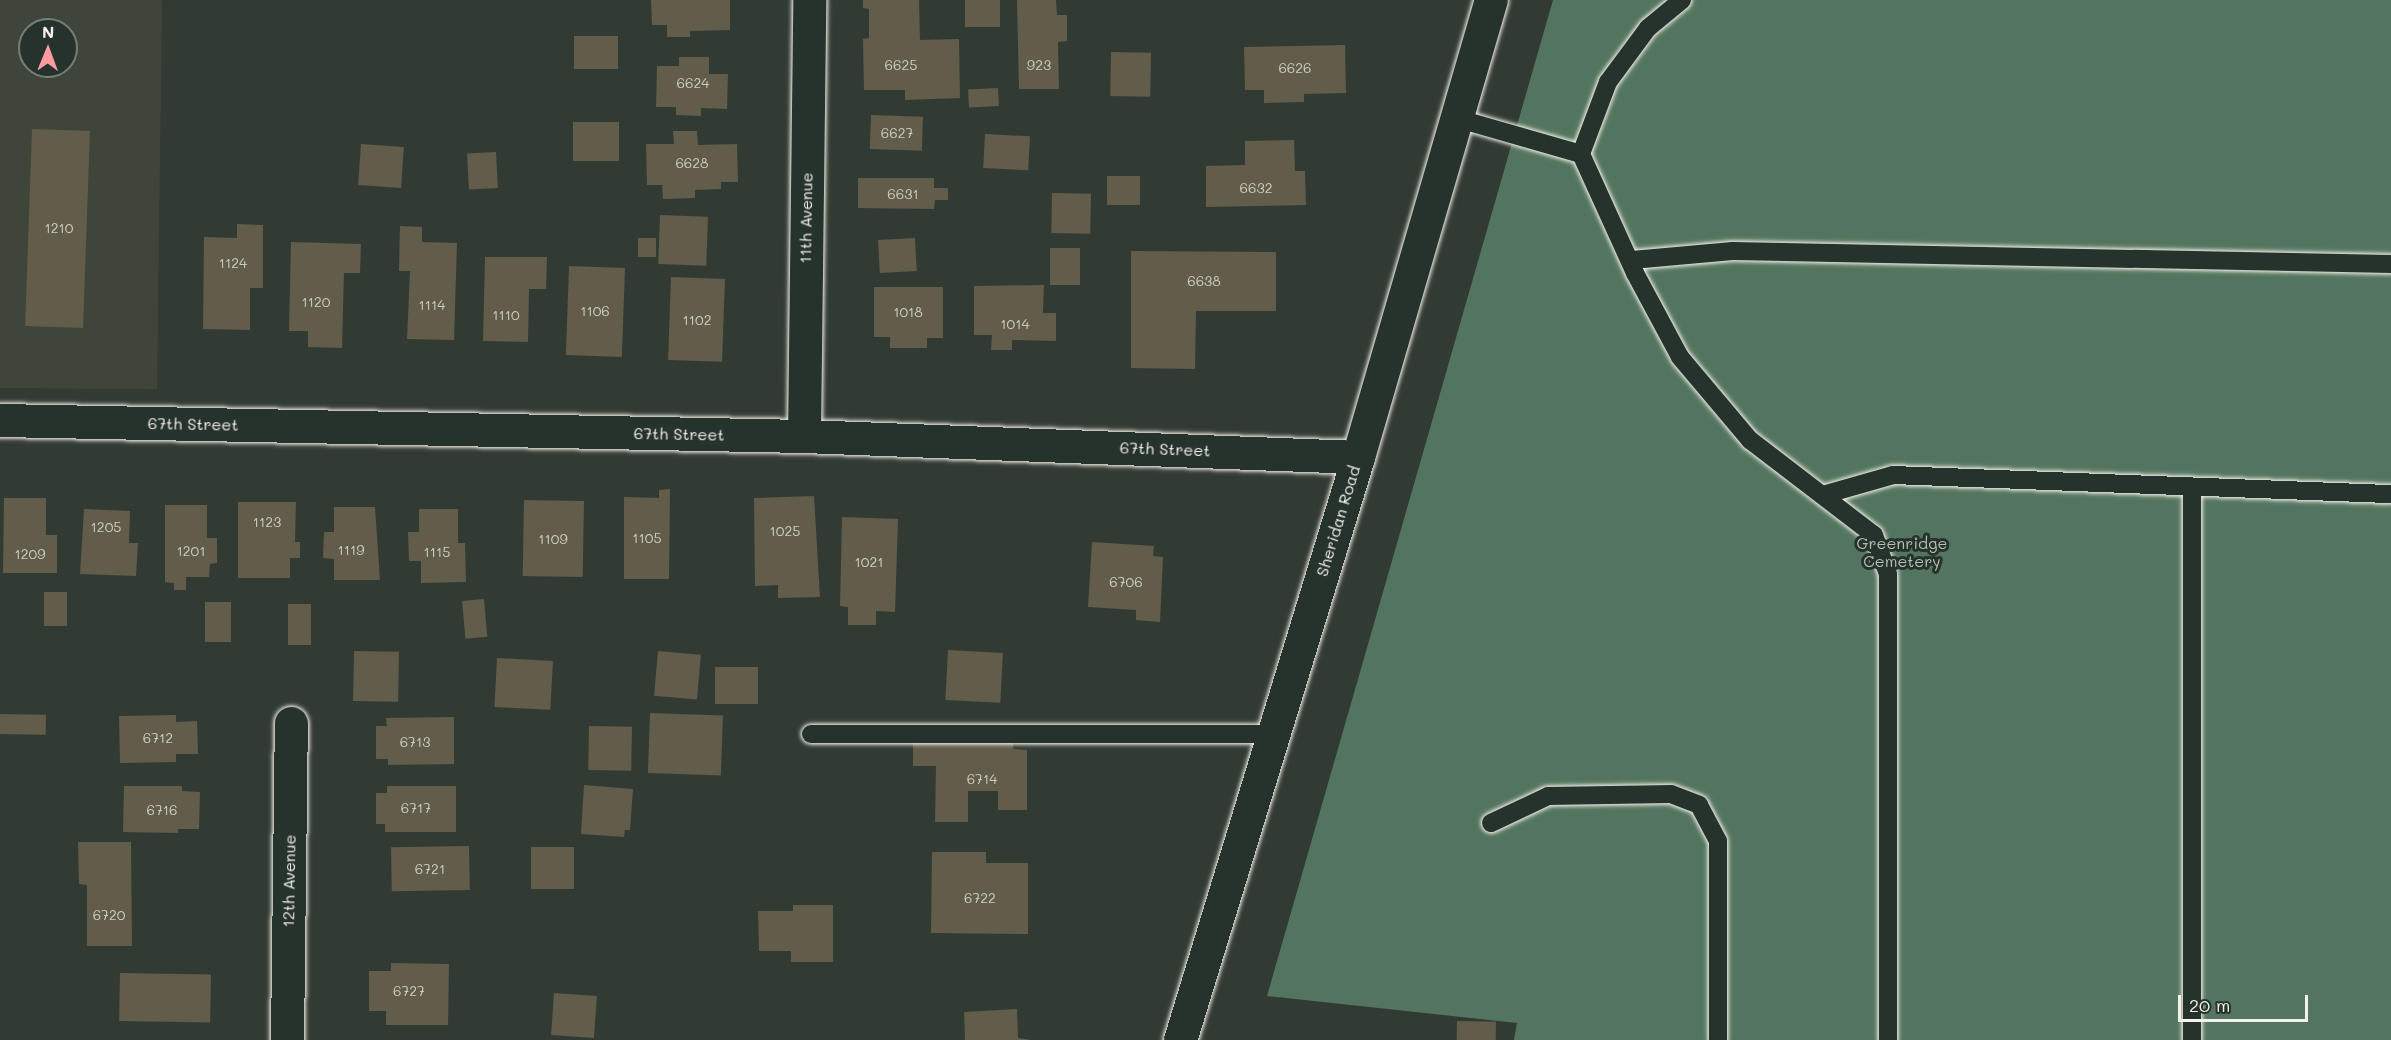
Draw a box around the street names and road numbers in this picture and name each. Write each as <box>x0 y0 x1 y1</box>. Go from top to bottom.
street label: 11th Avenue <box>796 172 816 264</box>
street label: 67th Street <box>148 414 238 434</box>
street label: 67th Street <box>634 424 724 444</box>
street label: 67th Street <box>1119 438 1211 460</box>
street label: Sheridan Road <box>1312 463 1364 579</box>
street label: 12th Avenue <box>279 835 299 927</box>

